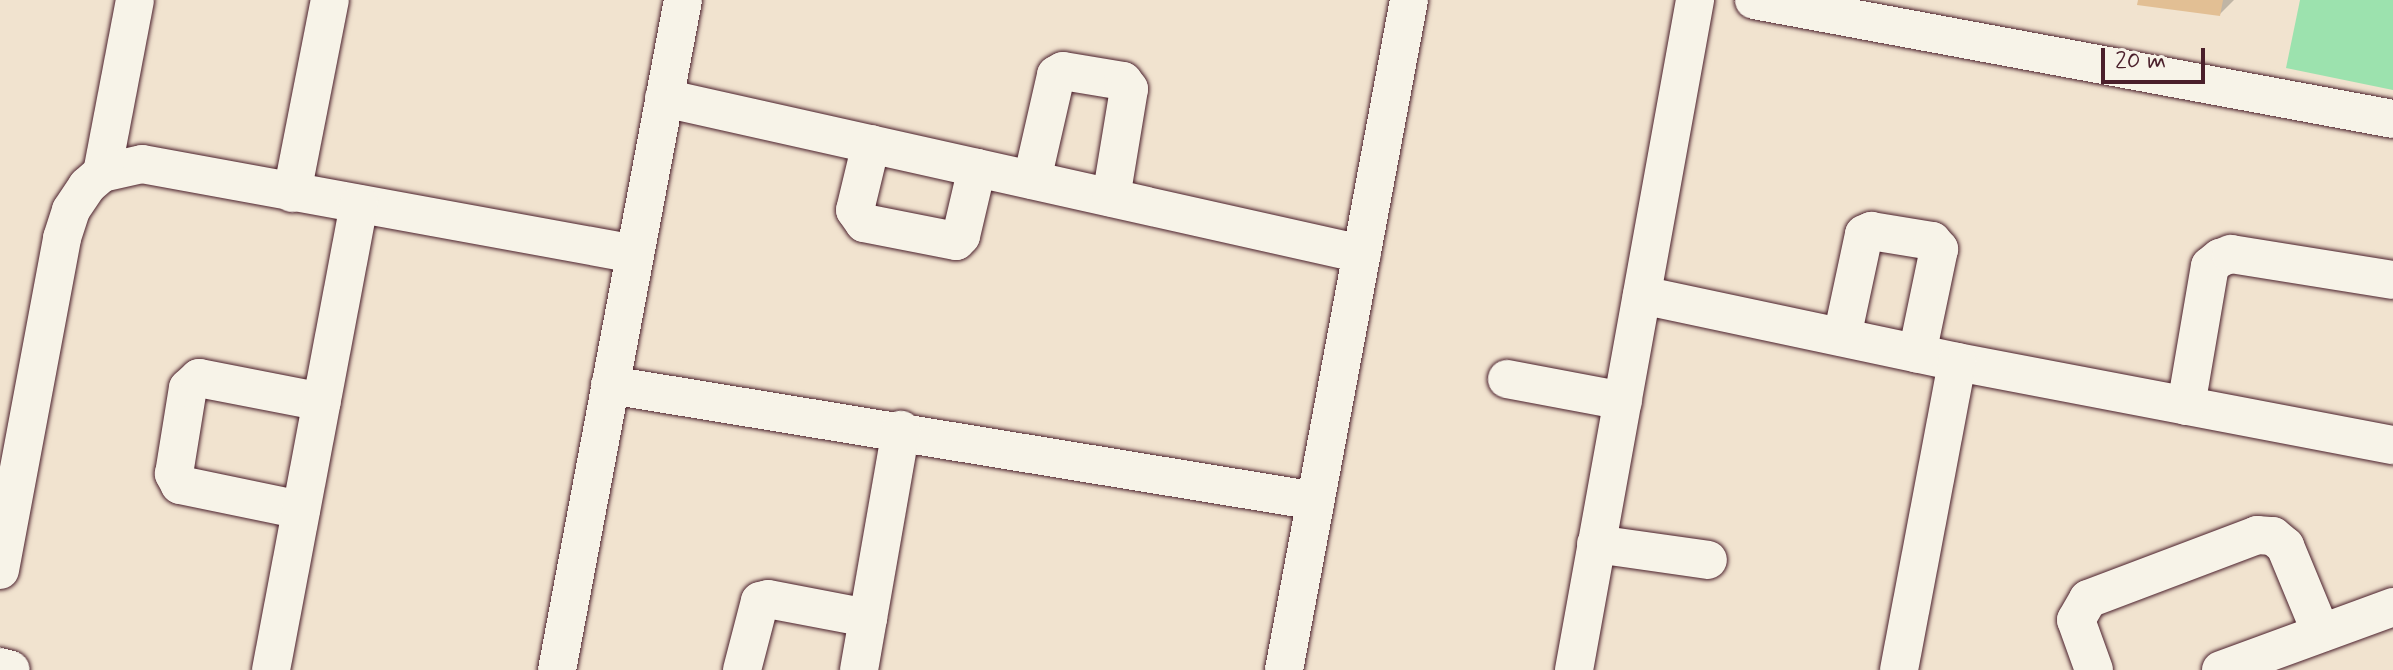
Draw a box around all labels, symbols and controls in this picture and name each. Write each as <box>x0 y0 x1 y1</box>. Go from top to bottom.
scale bar <box>2105 32 2209 82</box>
text: 20 m <box>2115 46 2166 77</box>

